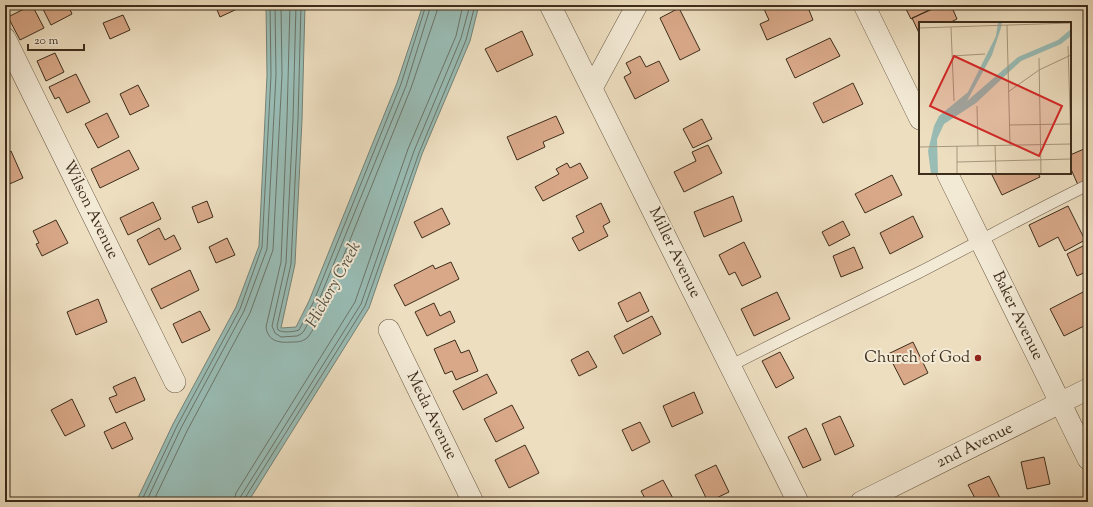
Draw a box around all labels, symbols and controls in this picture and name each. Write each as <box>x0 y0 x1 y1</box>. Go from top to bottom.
inset map <box>919 22 1071 174</box>
scale bar <box>28 26 84 52</box>
text: 20 m <box>34 32 59 50</box>
street label: Wilson Avenue <box>56 157 124 263</box>
street label: Miller Avenue <box>642 204 706 302</box>
water label: Hickory Creek <box>300 237 368 332</box>
street label: Baker Avenue <box>986 268 1048 364</box>
place label: Church of God <box>864 347 970 370</box>
marker: Church of God <box>973 353 983 363</box>
street label: Meda Avenue <box>400 368 462 464</box>
street label: 2nd Avenue <box>933 418 1017 474</box>

